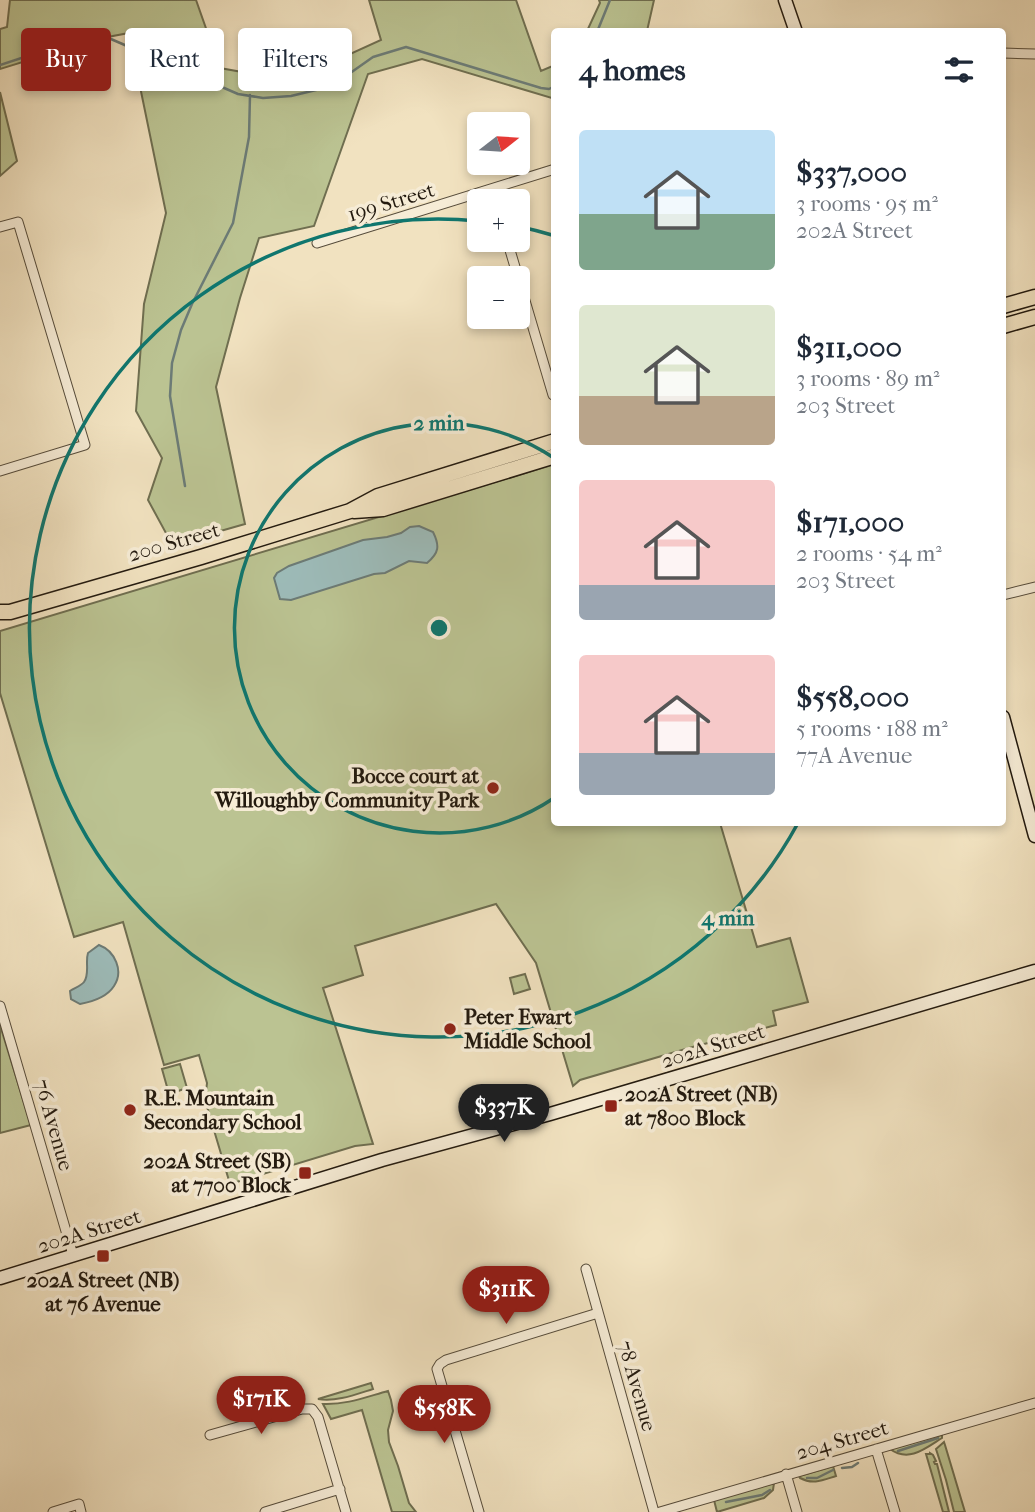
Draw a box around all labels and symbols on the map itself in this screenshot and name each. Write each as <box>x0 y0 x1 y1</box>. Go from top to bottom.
north arrow <box>467 112 530 175</box>
street label: 199 Street <box>345 177 438 227</box>
text: 2 min <box>413 411 465 435</box>
street label: 200 Street <box>126 517 223 566</box>
centre of rings <box>427 616 451 640</box>
place label: Bocce court at Willoughby Community Park <box>214 764 480 812</box>
marker: Bocce court at Willoughby Community Park <box>485 780 501 796</box>
text: 4 min <box>701 906 755 931</box>
place label: Peter Ewart Middle School <box>463 1005 592 1053</box>
street label: 202A Street <box>658 1019 768 1073</box>
marker: Peter Ewart Middle School <box>442 1021 458 1037</box>
street label: 76 Avenue <box>30 1077 78 1173</box>
place label: 202A Street (NB) at 7800 Block <box>625 1082 778 1130</box>
pin: $337K <box>455 1084 553 1144</box>
place label: R.E. Mountain Secondary School <box>144 1086 302 1134</box>
marker: 202A Street (NB) at 7800 Block <box>603 1098 619 1114</box>
marker: R.E. Mountain Secondary School <box>122 1102 138 1118</box>
place label: 202A Street (SB) at 7700 Block <box>144 1149 292 1197</box>
marker: 202A Street (SB) at 7700 Block <box>297 1165 313 1181</box>
street label: 202A Street <box>34 1204 144 1258</box>
marker: 202A Street (NB) at 76 Avenue <box>95 1248 111 1264</box>
pin: $311K <box>457 1266 555 1326</box>
place label: 202A Street (NB) at 76 Avenue <box>27 1268 179 1316</box>
street label: 78 Avenue <box>613 1338 661 1434</box>
pin: $171K <box>212 1376 310 1436</box>
pin: $558K <box>395 1386 493 1445</box>
street label: 204 Street <box>793 1415 891 1465</box>

